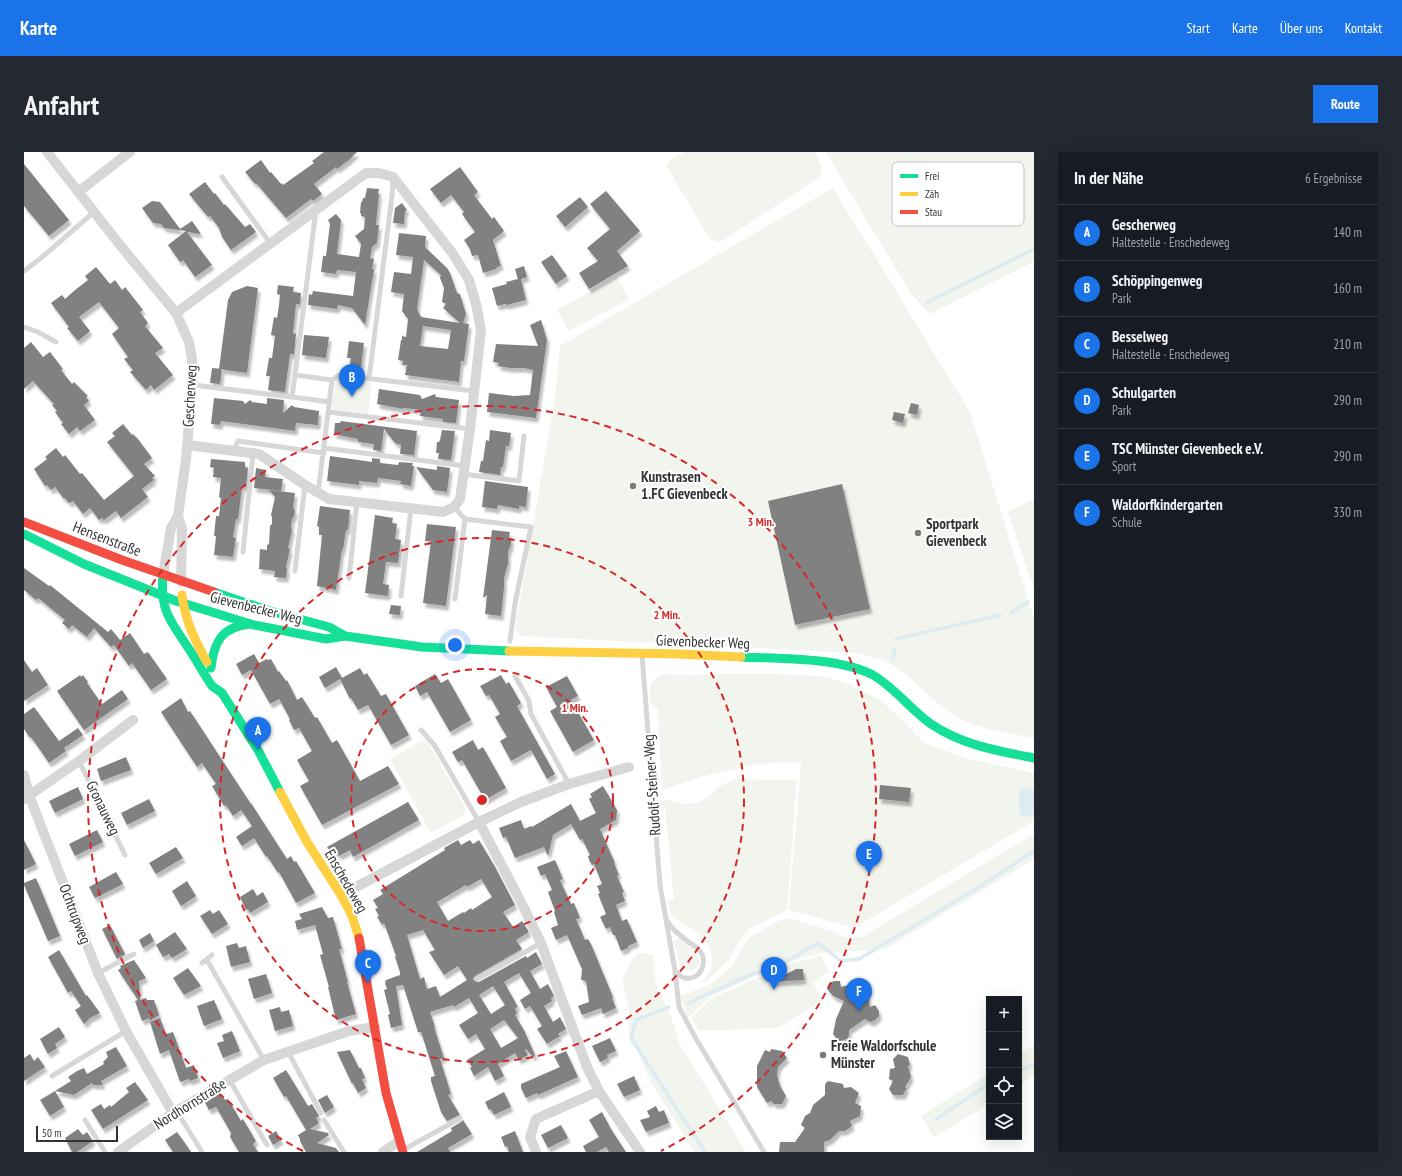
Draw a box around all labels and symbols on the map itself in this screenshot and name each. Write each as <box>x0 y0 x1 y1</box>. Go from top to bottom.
legend <box>892 162 1024 226</box>
text: Frei <box>925 169 940 183</box>
text: Zäh <box>925 187 939 201</box>
text: Stau <box>925 205 942 219</box>
street label: Gescherweg <box>178 364 201 428</box>
pin: B <box>339 364 365 397</box>
place label: Kunstrasen 1.FC Gievenbeck <box>641 467 728 503</box>
marker: Kunstrasen 1.FC Gievenbeck <box>628 481 638 491</box>
text: 3 Min. <box>748 514 775 529</box>
place label: Sportpark Gievenbeck <box>926 514 988 550</box>
street label: Hensenstraße <box>70 517 144 560</box>
marker: Sportpark Gievenbeck <box>913 528 923 538</box>
street label: Gievenbecker Weg <box>208 587 304 628</box>
text: 2 Min. <box>654 607 681 622</box>
street label: Gievenbecker Weg <box>656 630 750 653</box>
your location <box>445 635 465 655</box>
text: 1 Min. <box>562 700 589 715</box>
pin: A <box>245 717 271 750</box>
street label: Rudolf-Steiner-Weg <box>638 734 665 836</box>
street label: Gronauweg <box>82 777 125 838</box>
centre of rings <box>475 793 489 807</box>
pin: E <box>856 841 882 874</box>
street label: Enschedeweg <box>321 846 372 916</box>
street label: Ochtrupweg <box>55 881 96 946</box>
pin: C <box>355 950 381 983</box>
pin: D <box>761 957 787 990</box>
pin: F <box>846 978 872 1011</box>
place label: Freie Waldorfschule Münster <box>831 1036 936 1072</box>
marker: Freie Waldorfschule Münster <box>818 1050 828 1060</box>
street label: Nordhornstraße <box>150 1074 229 1133</box>
scale bar <box>36 1124 118 1143</box>

